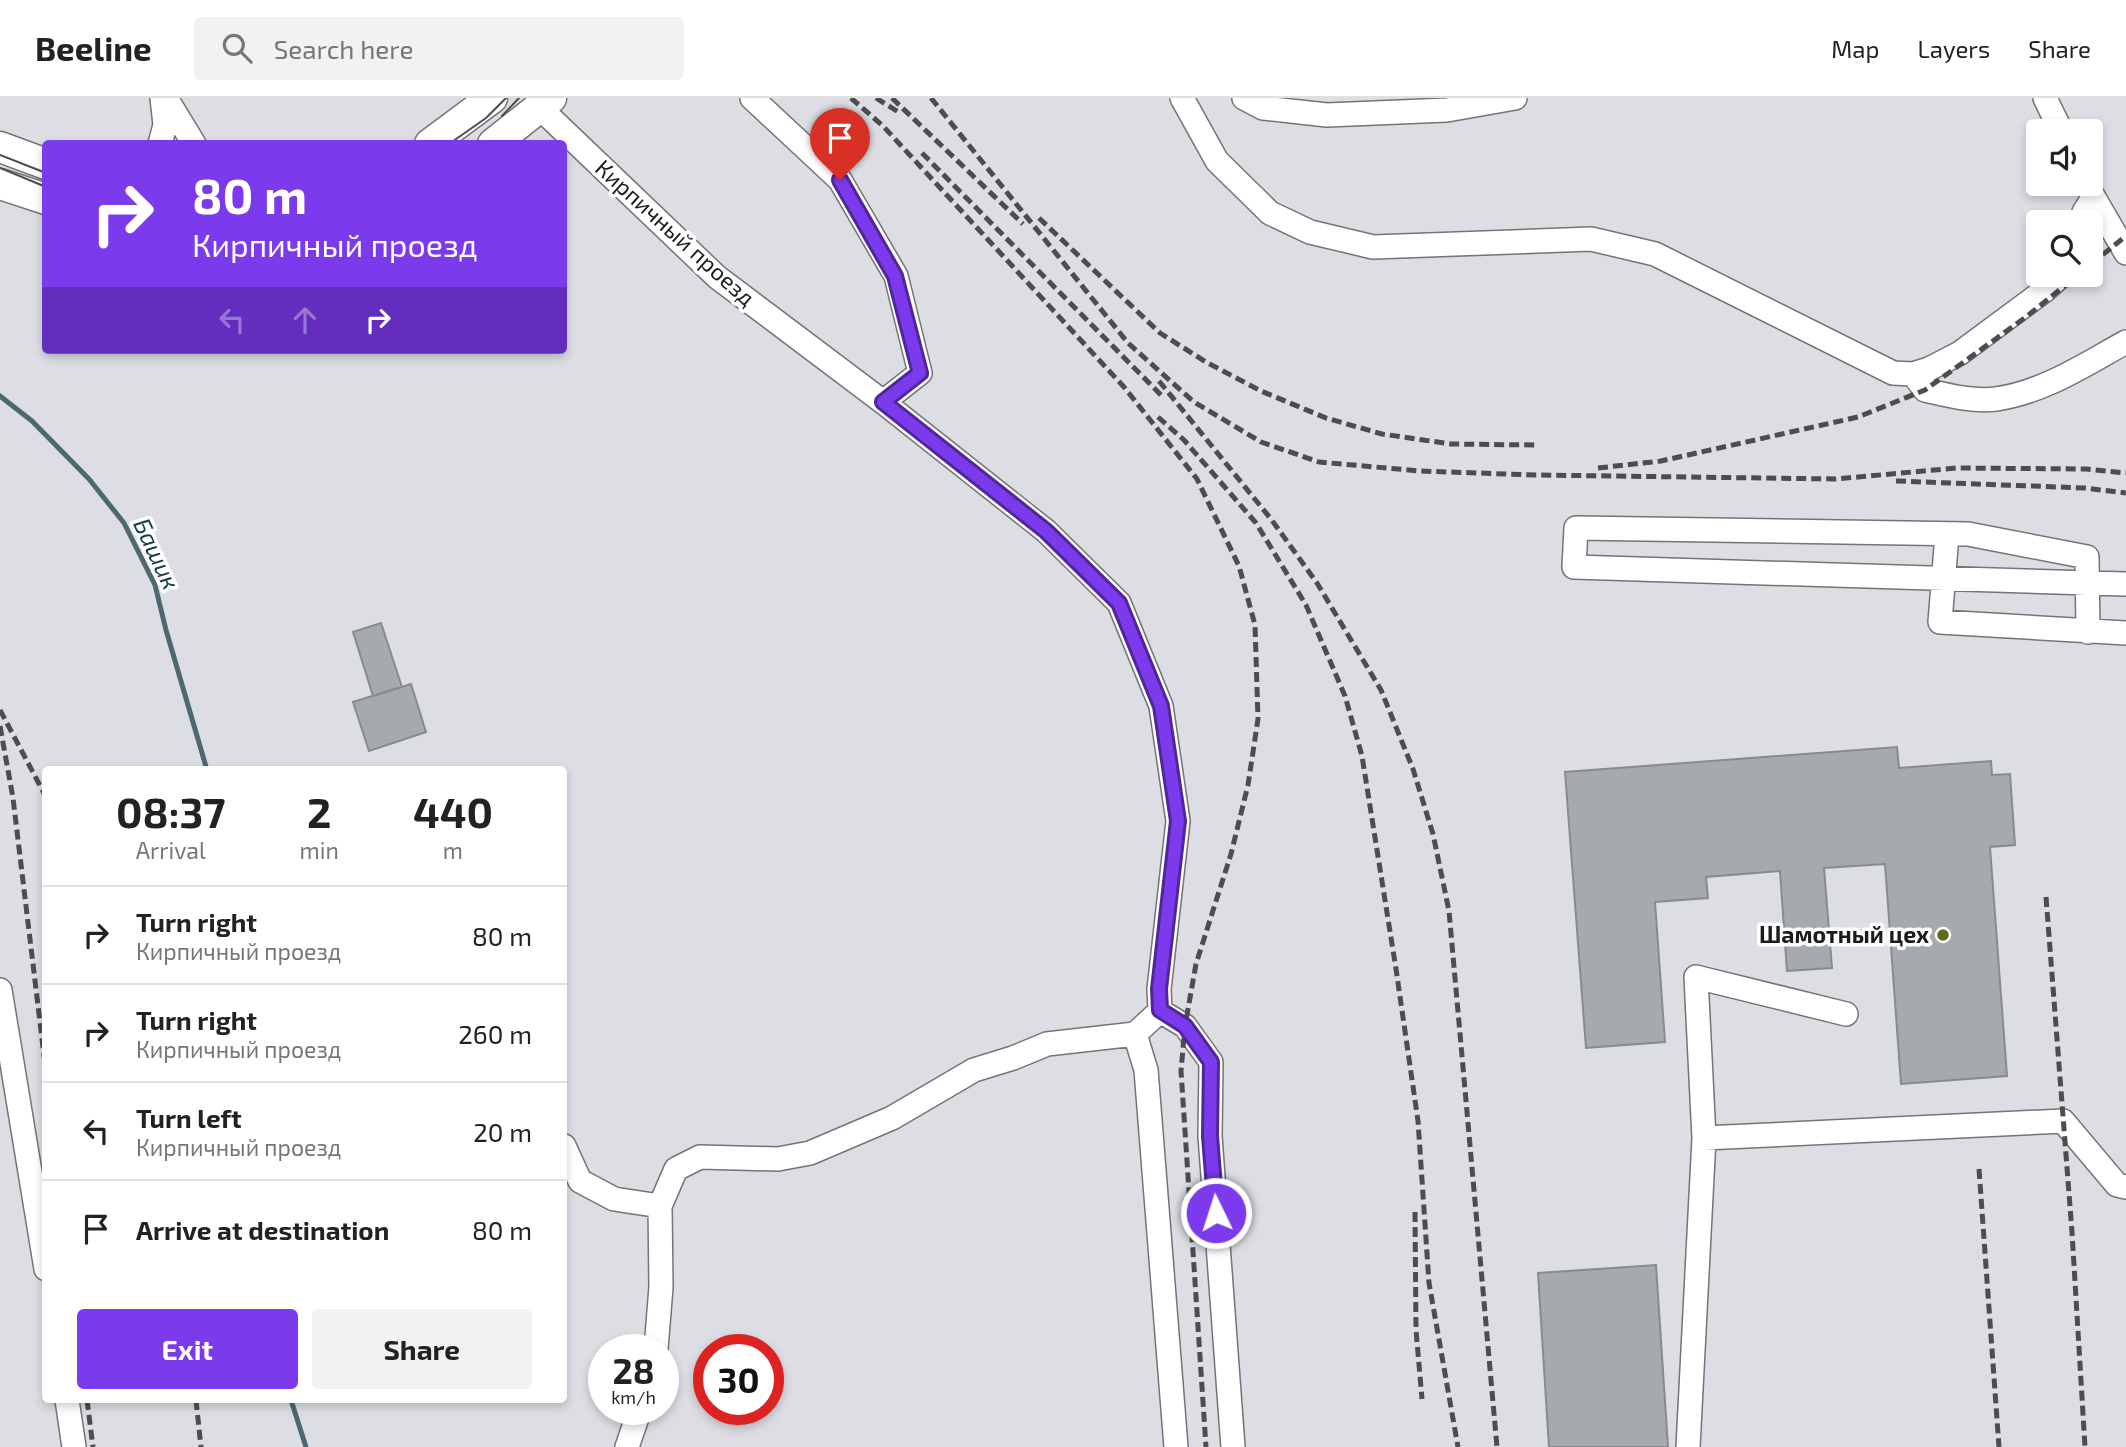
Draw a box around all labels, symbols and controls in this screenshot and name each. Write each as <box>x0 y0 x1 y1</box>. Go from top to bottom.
search box <box>194 17 684 80</box>
text: Beeline <box>35 28 152 68</box>
icon: search <box>218 29 256 67</box>
text: Search here <box>274 33 413 64</box>
text: Map <box>1831 34 1879 63</box>
text: Layers <box>1917 34 1990 63</box>
text: Share <box>2028 34 2091 63</box>
pin <box>810 108 870 180</box>
icon: arrive <box>821 119 859 157</box>
map controls <box>2026 119 2103 287</box>
button: sound <box>2026 119 2103 196</box>
street label: Кирпичный проезд <box>590 153 761 311</box>
text: 80 m <box>192 165 307 224</box>
icon: right <box>77 168 168 259</box>
button: search <box>2026 210 2103 287</box>
text: Кирпичный проезд <box>192 225 478 263</box>
icon: left <box>213 301 251 339</box>
icon: ahead <box>286 301 324 339</box>
icon: right <box>359 301 397 339</box>
water label: Башик <box>128 513 186 594</box>
text: 08:37 <box>116 786 226 836</box>
text: 2 <box>307 786 331 836</box>
text: 440 <box>413 786 493 836</box>
text: Arrival <box>136 836 206 864</box>
text: min <box>300 836 339 864</box>
text: m <box>443 836 463 864</box>
text: Turn right <box>136 906 257 937</box>
icon: right <box>77 916 115 954</box>
text: 80 m <box>472 920 532 951</box>
place label: Шамотный цех <box>1759 920 1929 948</box>
marker: Шамотный цех <box>1935 927 1951 943</box>
text: Кирпичный проезд <box>136 937 341 965</box>
text: Turn right <box>136 1004 257 1035</box>
icon: right <box>77 1014 115 1052</box>
text: 260 m <box>458 1018 532 1049</box>
text: Кирпичный проезд <box>136 1035 341 1063</box>
text: Turn left <box>136 1102 242 1133</box>
icon: left <box>77 1112 115 1150</box>
text: 20 m <box>473 1116 532 1147</box>
text: Кирпичный проезд <box>136 1133 341 1161</box>
position arrow <box>1179 1176 1253 1250</box>
icon: arrive <box>77 1210 115 1248</box>
text: Arrive at destination <box>136 1214 389 1245</box>
text: 80 m <box>472 1214 532 1245</box>
button: Exit <box>77 1309 298 1389</box>
button: Share <box>312 1309 532 1389</box>
speed limit sign: 30 <box>693 1334 784 1425</box>
text: 28 <box>612 1349 655 1391</box>
text: km/h <box>611 1386 656 1408</box>

